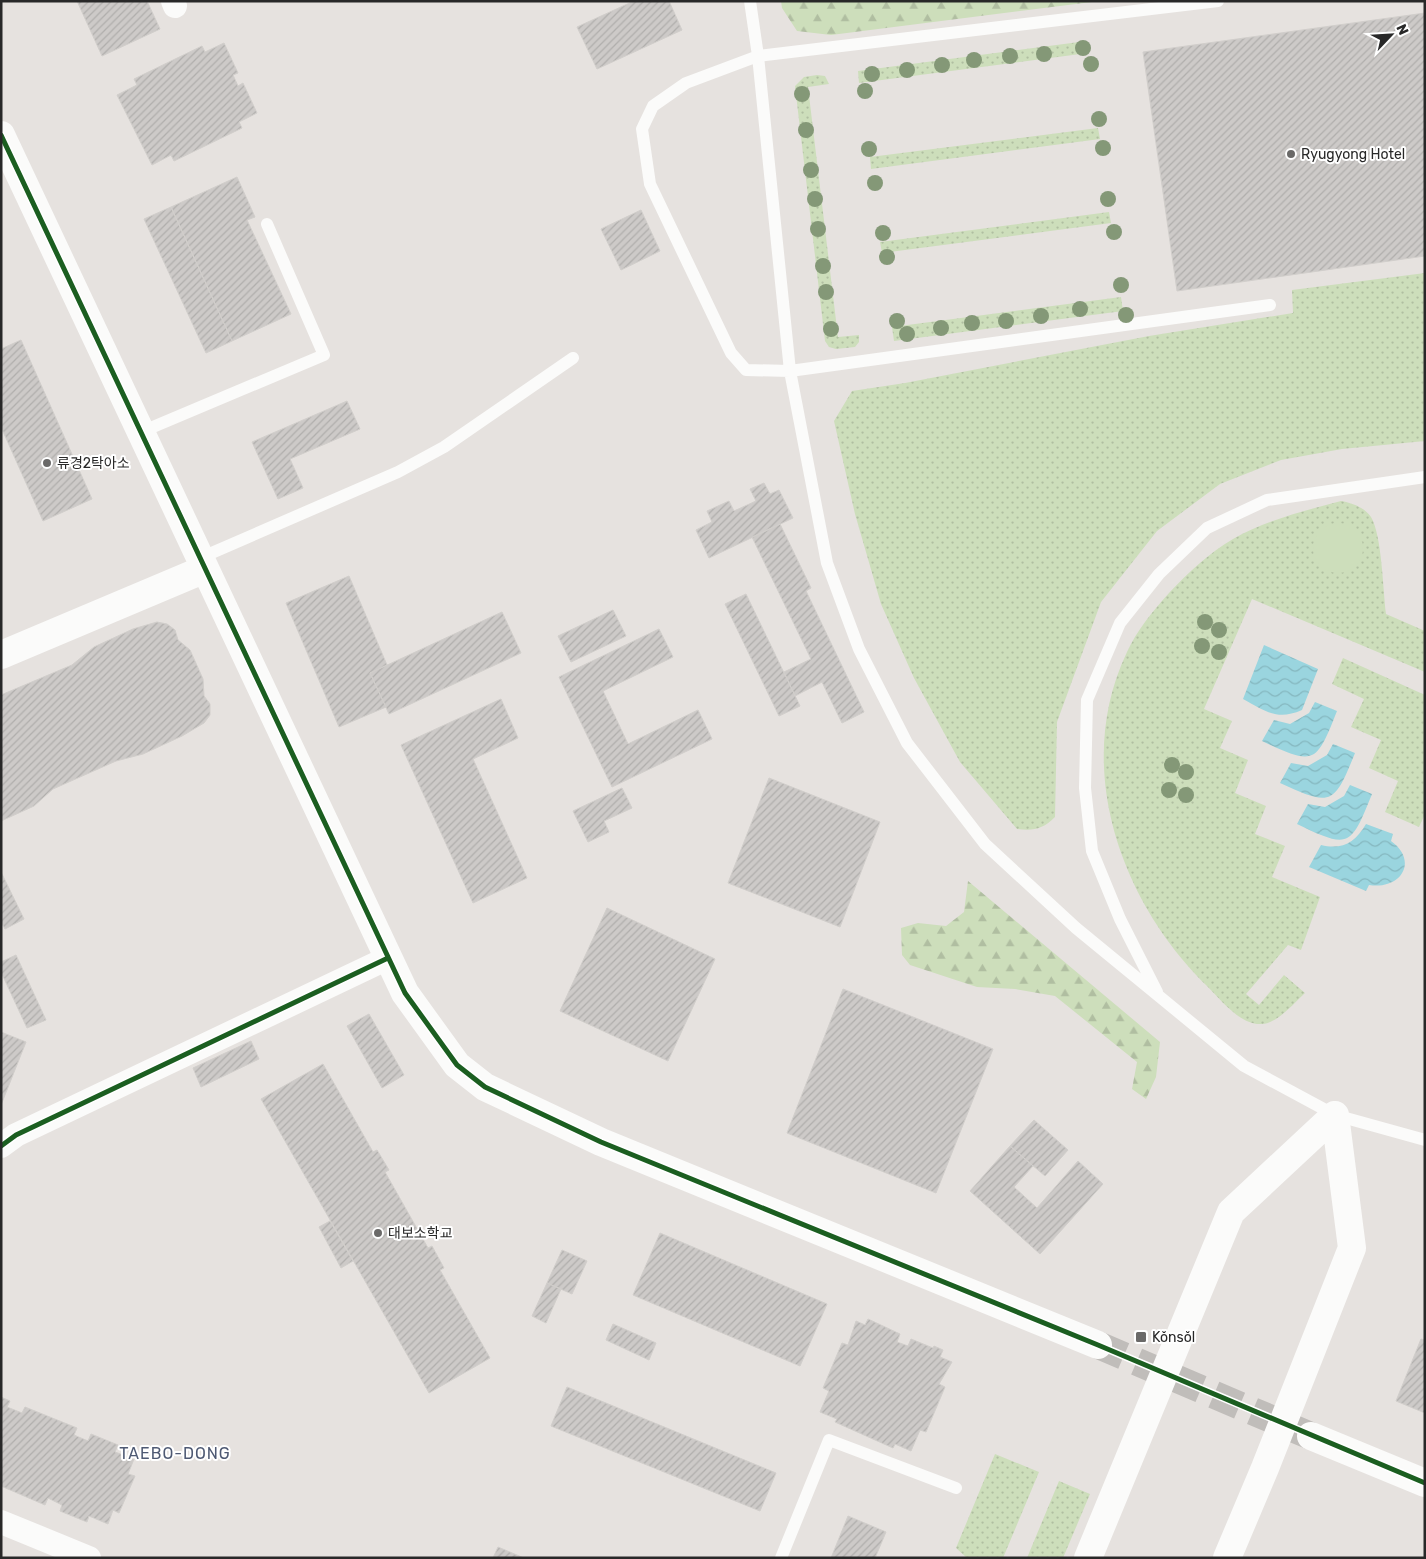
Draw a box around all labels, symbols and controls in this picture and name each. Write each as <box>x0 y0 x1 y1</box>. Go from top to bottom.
north arrow <box>1366 10 1416 60</box>
text: N <box>1392 22 1412 38</box>
place label: Ryugyong Hotel <box>1301 146 1405 163</box>
marker: Ryugyong Hotel <box>1285 148 1297 160</box>
place label: 류경2탁아소 <box>57 455 130 472</box>
marker: 류경2탁아소 <box>41 457 53 469</box>
place label: 대보소학교 <box>388 1225 453 1242</box>
marker: 대보소학교 <box>372 1227 384 1239</box>
place label: Kŏnsŏl <box>1152 1329 1195 1346</box>
marker: Kŏnsŏl <box>1134 1330 1148 1344</box>
district label: TAEBO-DONG <box>119 1444 231 1463</box>

